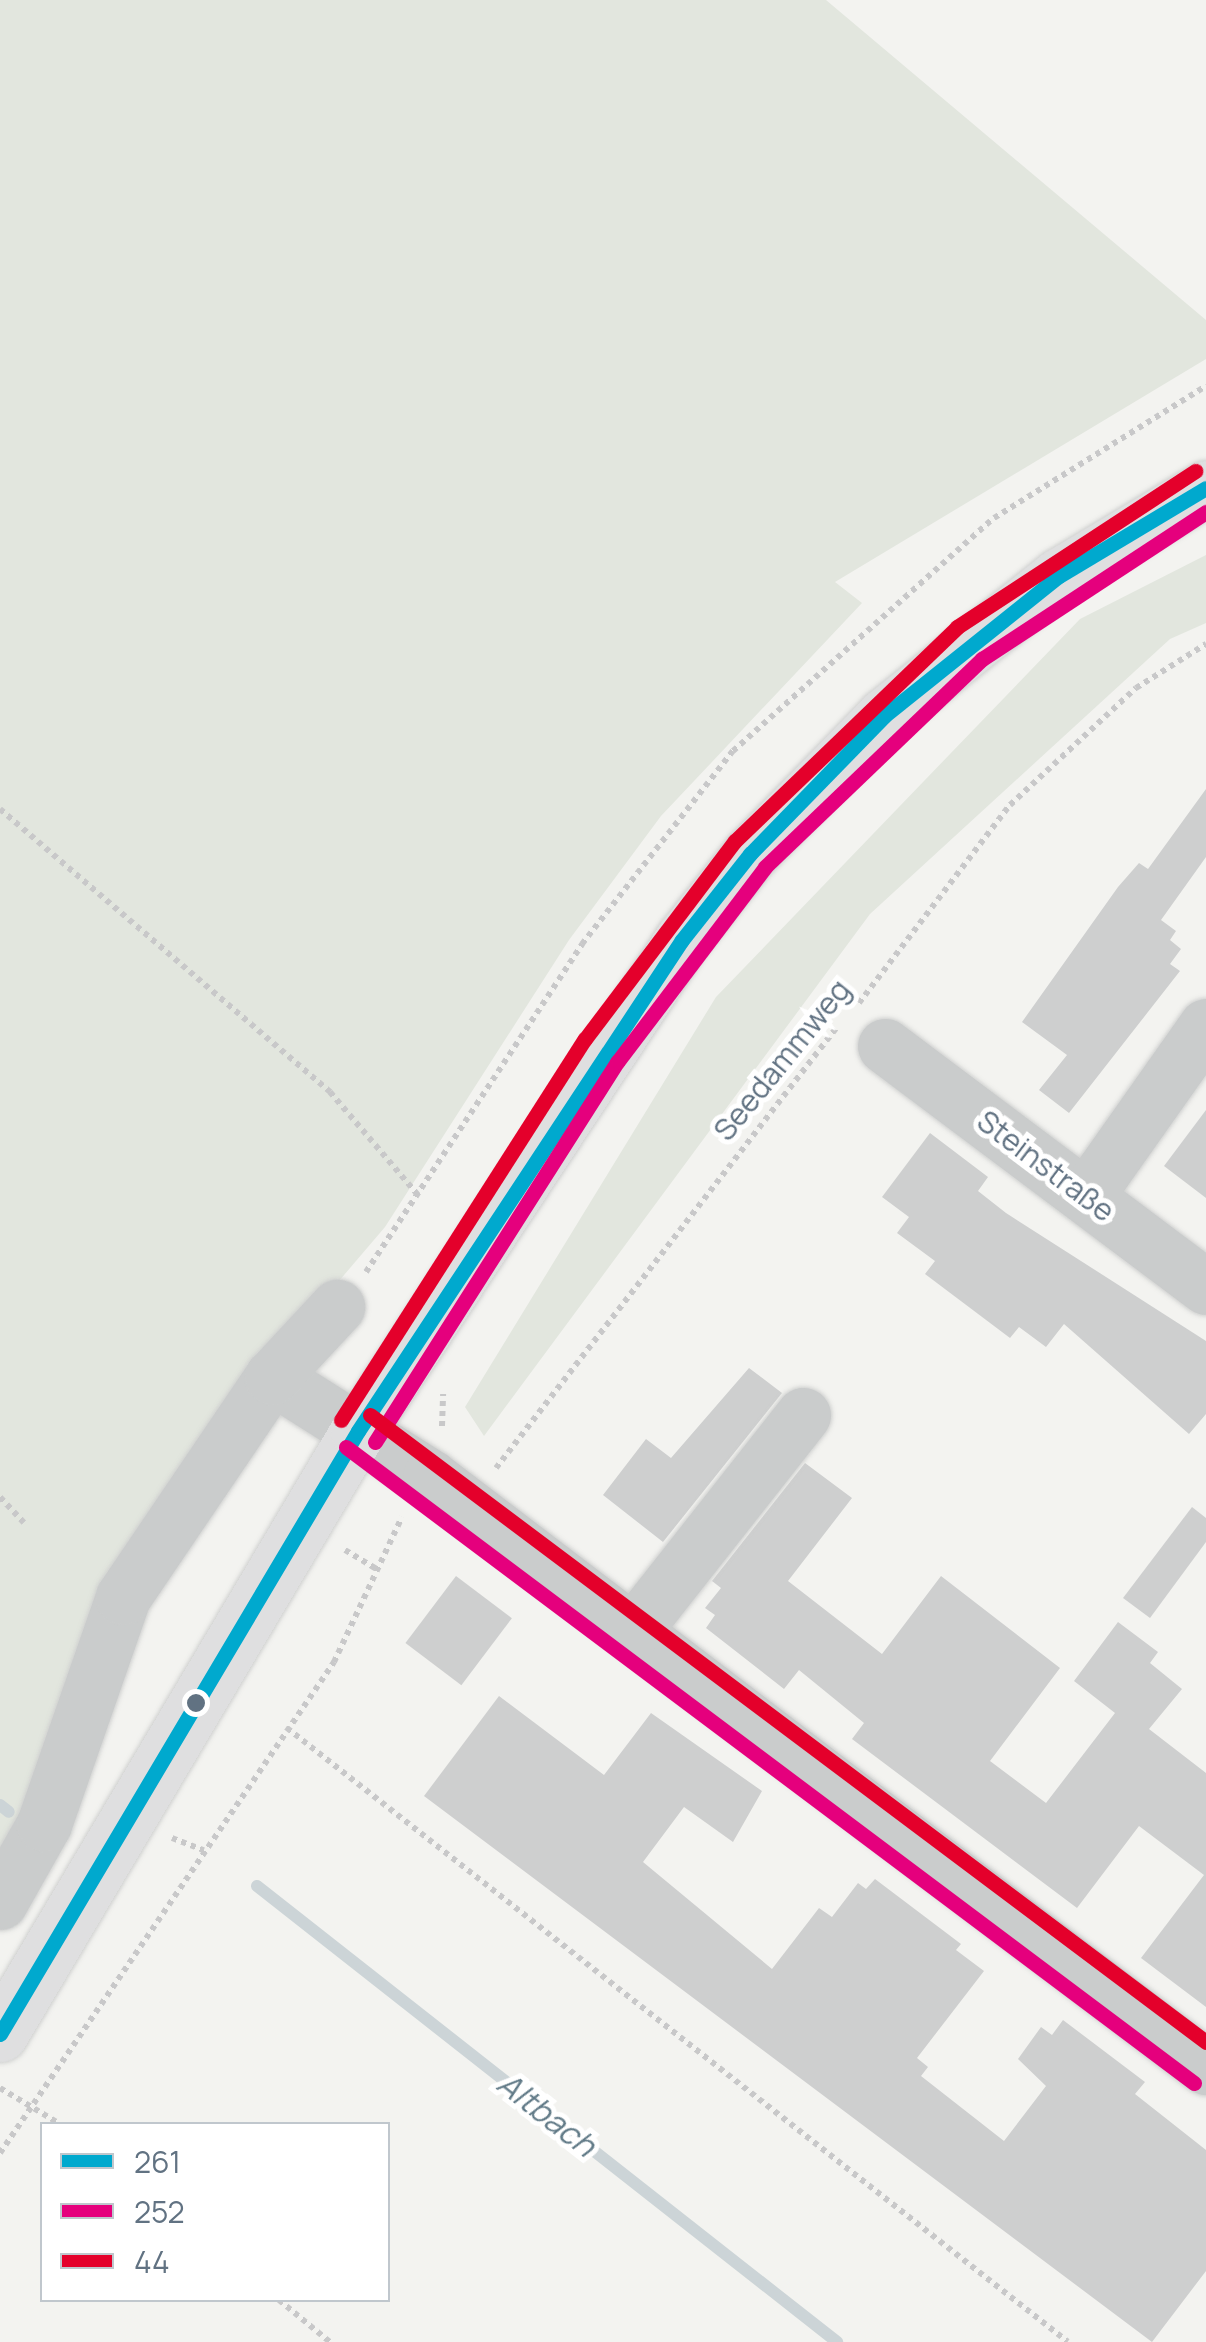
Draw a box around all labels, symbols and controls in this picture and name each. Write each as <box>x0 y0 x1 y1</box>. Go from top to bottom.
street label: Seedammweg <box>706 972 858 1148</box>
street label: Steinstraße <box>970 1103 1122 1229</box>
unlabelled marker <box>186 1693 206 1713</box>
water label: Altbach <box>490 2064 604 2164</box>
legend <box>40 2122 390 2302</box>
text: 261 <box>134 2141 181 2182</box>
text: 252 <box>134 2191 185 2232</box>
text: 44 <box>134 2241 170 2282</box>

